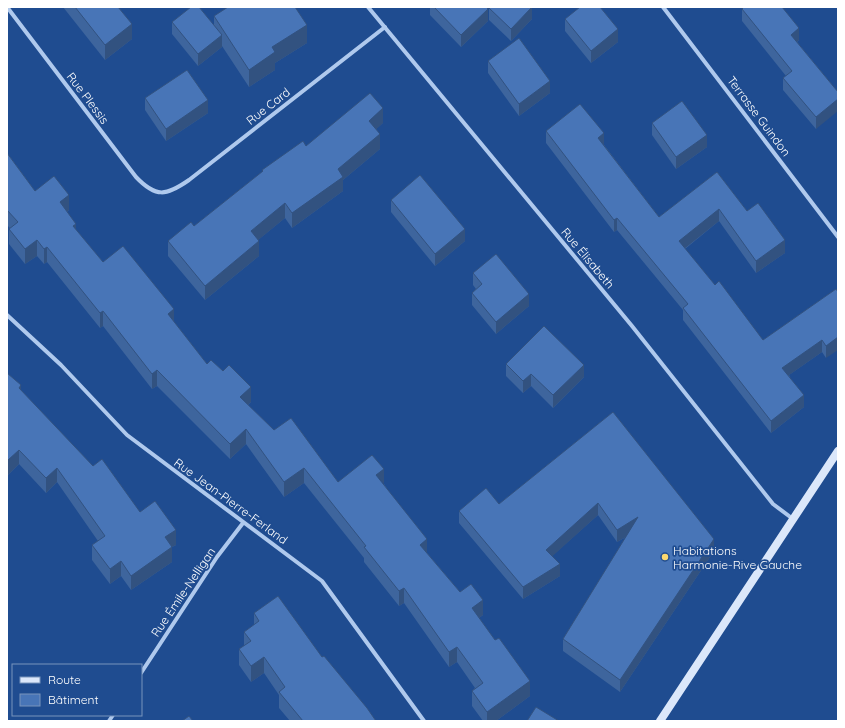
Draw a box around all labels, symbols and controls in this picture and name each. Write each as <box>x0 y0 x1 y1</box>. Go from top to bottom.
street label: Rue Plessis <box>64 69 113 127</box>
street label: Terrasse Guindon <box>724 73 794 159</box>
street label: Rue Card <box>243 84 293 128</box>
street label: Rue Élisabeth <box>558 224 618 292</box>
street label: Rue Jean-Pierre-Ferland <box>171 455 291 547</box>
place label: Habitations Harmonie-Rive Gauche <box>673 543 802 572</box>
street label: Rue Émile-Nelligan <box>148 544 218 640</box>
marker: Habitations Harmonie-Rive Gauche <box>660 552 670 562</box>
legend <box>12 664 142 716</box>
text: Route <box>48 672 81 687</box>
text: Bâtiment <box>48 692 98 707</box>

